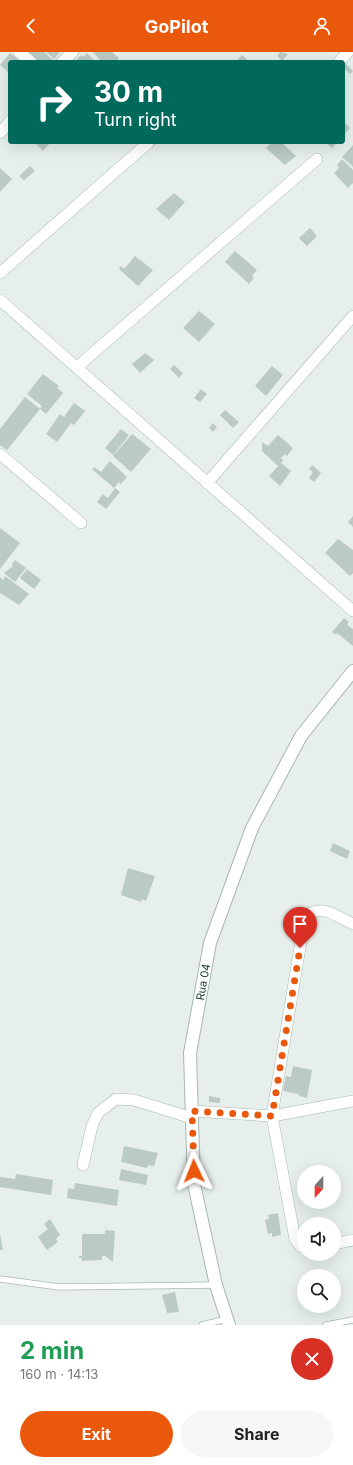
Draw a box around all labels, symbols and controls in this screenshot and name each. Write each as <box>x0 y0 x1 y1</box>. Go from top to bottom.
icon: back <box>20 15 42 37</box>
icon: person <box>311 15 333 37</box>
text: GoPilot <box>145 16 208 37</box>
text: 30 m <box>94 75 163 109</box>
icon: right <box>28 76 80 128</box>
text: Turn right <box>94 109 177 130</box>
pin <box>283 907 317 948</box>
icon: arrive <box>289 913 311 935</box>
street label: Rua 04 <box>193 963 213 1001</box>
position arrow <box>173 1150 215 1192</box>
north arrow <box>297 1165 341 1209</box>
map controls <box>297 1165 341 1313</box>
button: sound <box>297 1217 341 1261</box>
button: search <box>297 1269 341 1313</box>
text: 2 min <box>20 1336 84 1365</box>
button: close <box>291 1338 333 1380</box>
text: 160 m · 14:13 <box>20 1366 98 1382</box>
button: Exit <box>20 1411 173 1457</box>
button: Share <box>181 1411 333 1457</box>

